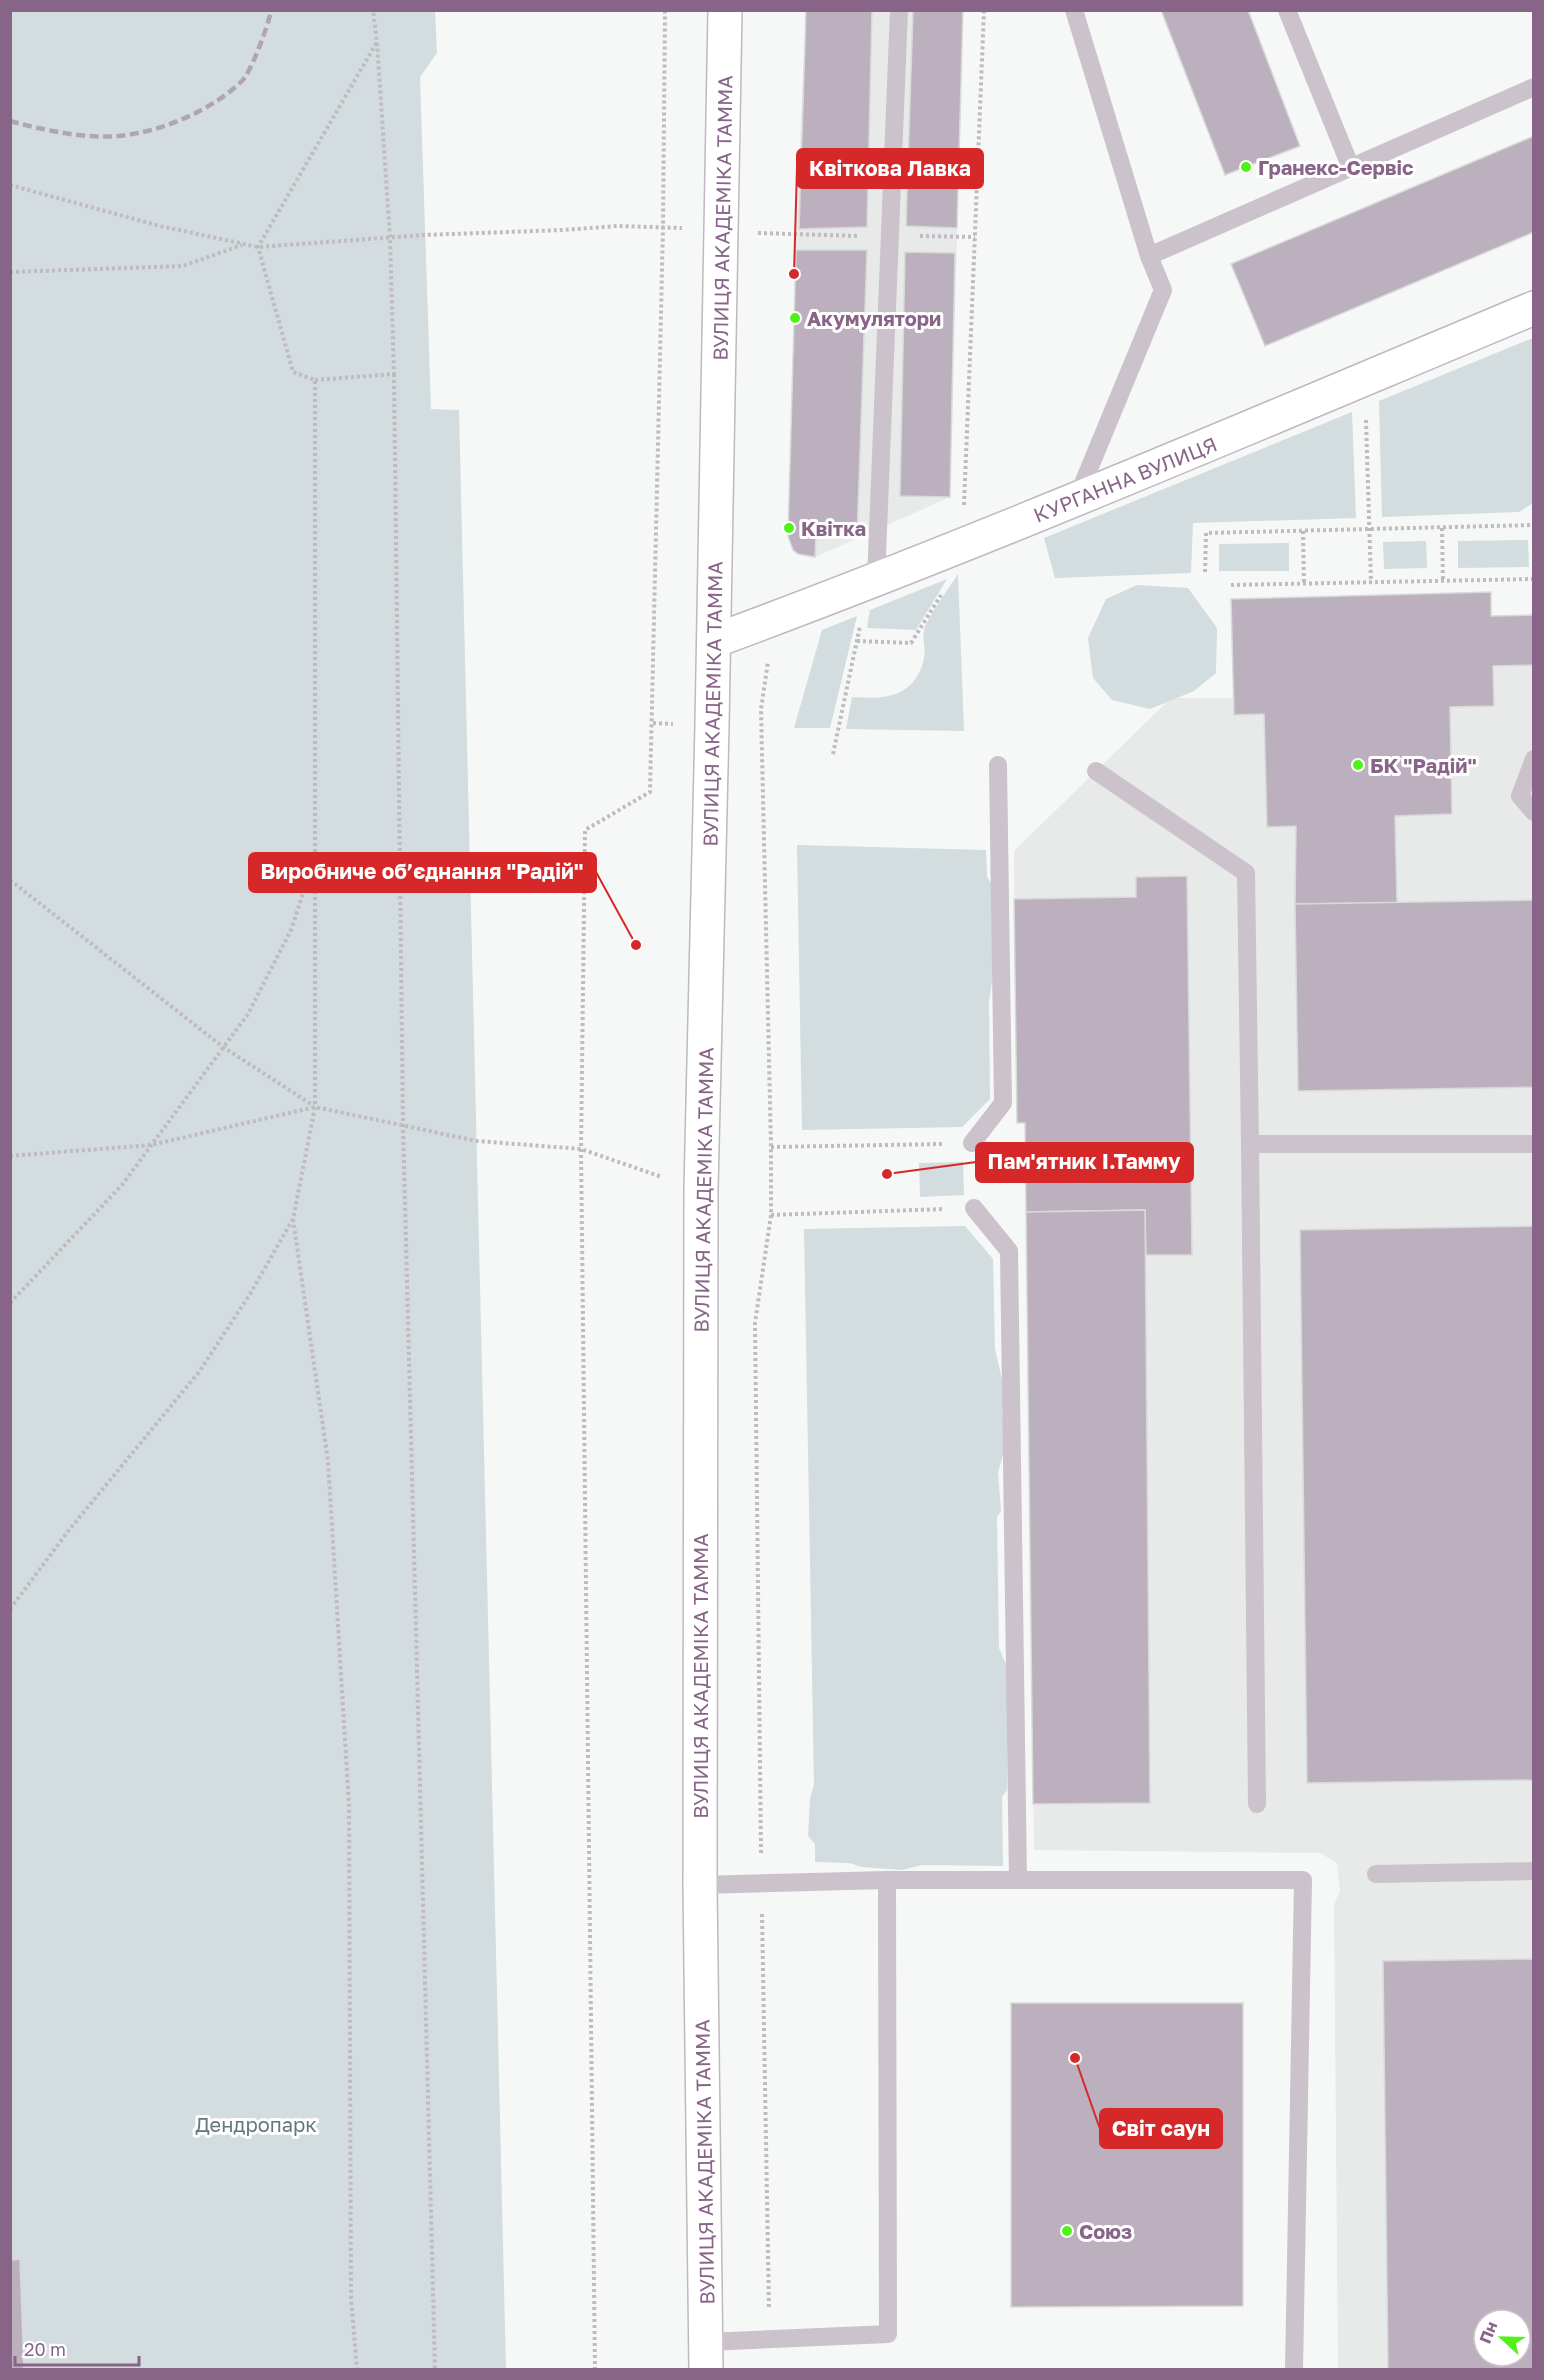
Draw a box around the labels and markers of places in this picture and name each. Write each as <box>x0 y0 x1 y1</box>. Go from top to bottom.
callout: Квіткова Лавка <box>797 149 983 188</box>
place label: Гранекс-Сервіс <box>1258 155 1413 179</box>
marker: Гранекс-Сервіс <box>1239 160 1253 174</box>
place label: Акумулятори <box>807 306 941 330</box>
marker: Акумулятори <box>788 311 802 325</box>
place label: Квітка <box>801 516 866 540</box>
marker: Квітка <box>782 521 796 535</box>
place label: БК "Радій" <box>1370 753 1477 777</box>
marker: БК "Радій" <box>1351 758 1365 772</box>
callout: Виробниче об’єднання "Радій" <box>249 853 596 892</box>
callout: Пам'ятник І.Тамму <box>976 1143 1193 1182</box>
callout: Світ саун <box>1100 2109 1222 2148</box>
place label: Союз <box>1079 2219 1132 2243</box>
marker: Союз <box>1060 2224 1074 2238</box>

